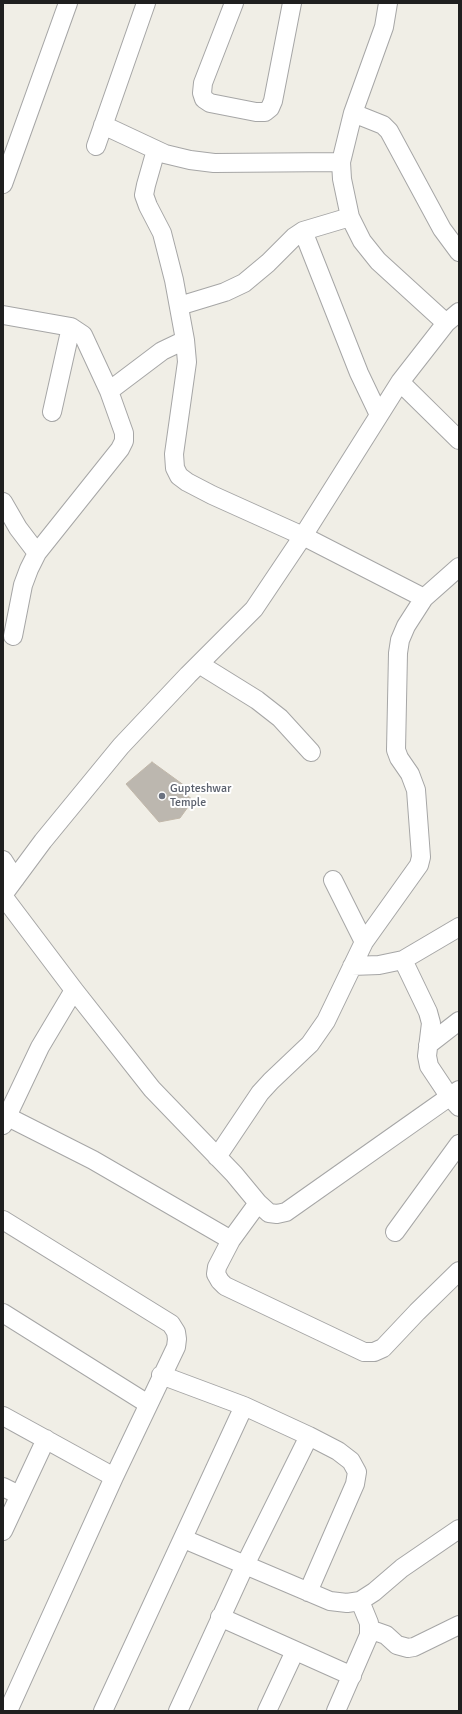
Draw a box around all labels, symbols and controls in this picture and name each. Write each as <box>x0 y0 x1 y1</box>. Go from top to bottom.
place label: Gupteshwar Temple <box>170 782 231 810</box>
marker: Gupteshwar Temple <box>157 791 167 801</box>

